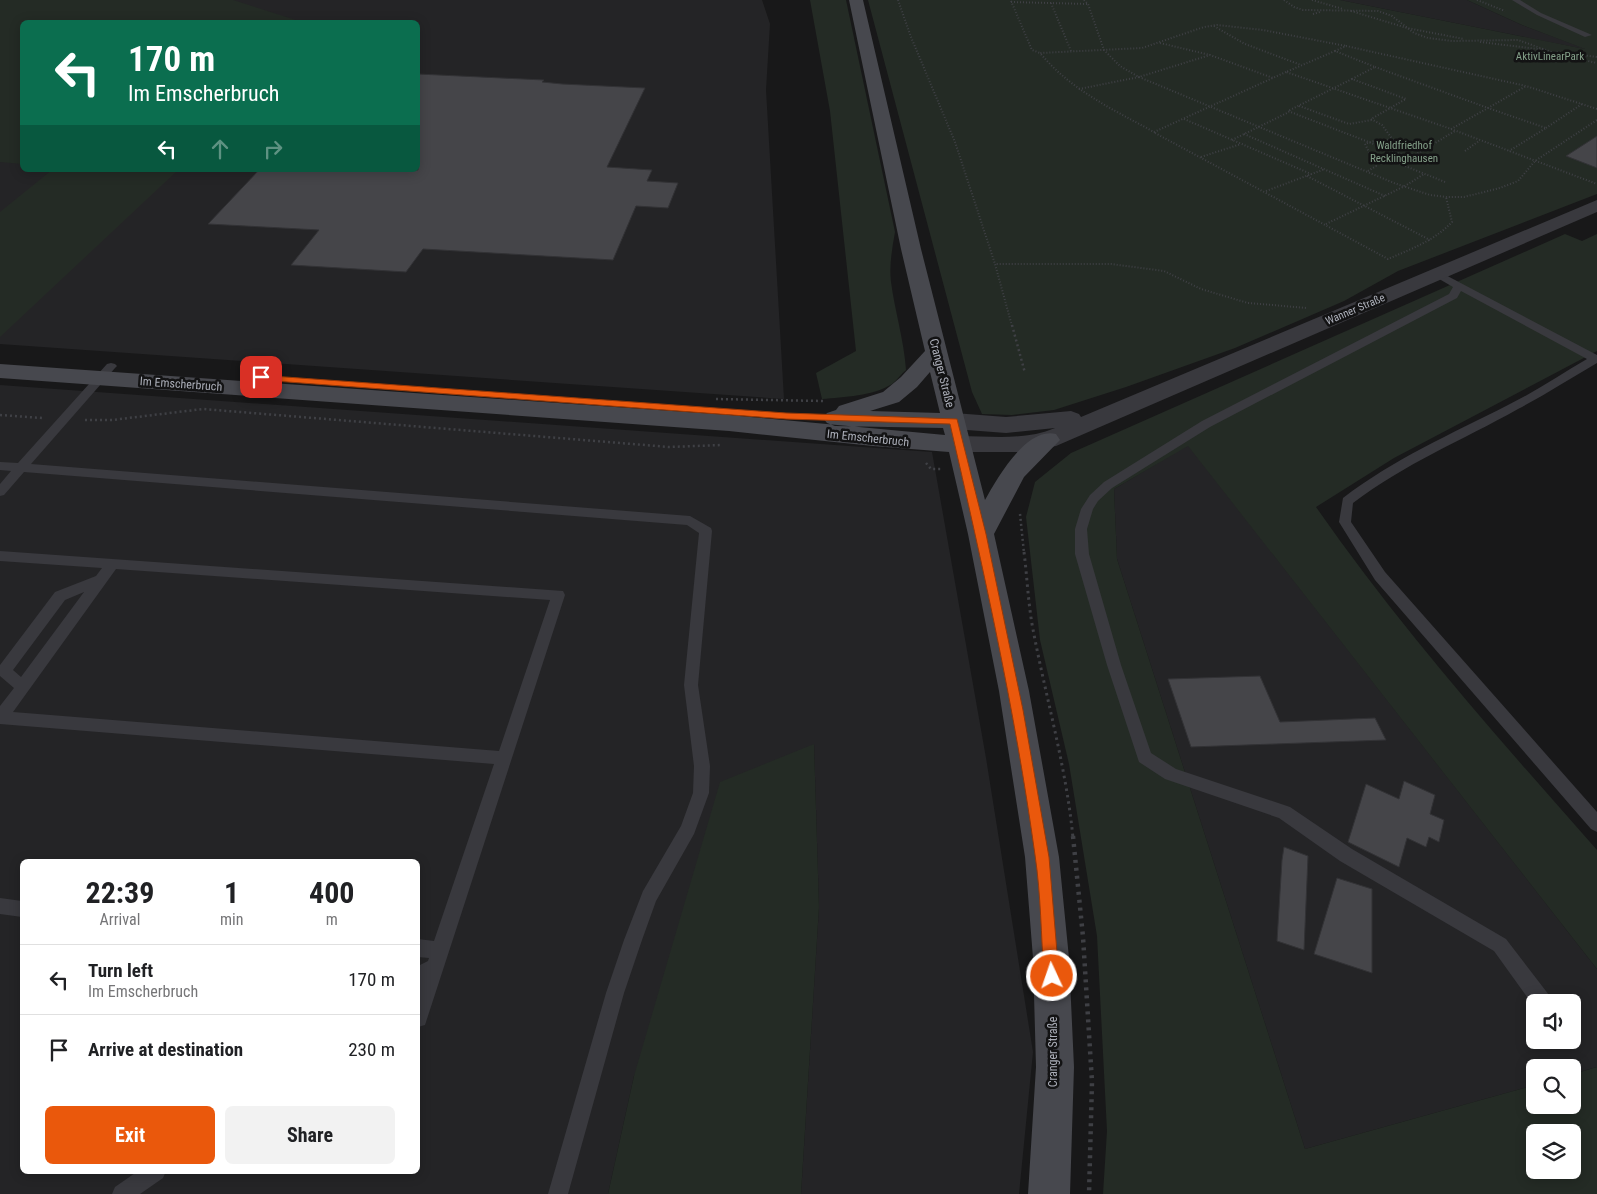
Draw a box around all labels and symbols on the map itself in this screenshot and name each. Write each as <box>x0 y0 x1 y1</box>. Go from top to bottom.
park label: AktivLinearPark <box>1516 50 1584 63</box>
park label: Waldfriedhof Recklinghausen <box>1370 139 1438 165</box>
street label: Wanner Straße <box>1323 291 1387 328</box>
street label: Cranger Straße <box>927 337 957 409</box>
pin <box>240 356 282 398</box>
street label: Im Emscherbruch <box>139 374 223 394</box>
street label: Im Emscherbruch <box>826 427 910 449</box>
position arrow <box>1025 949 1077 1001</box>
street label: Cranger Straße <box>1046 1016 1060 1087</box>

